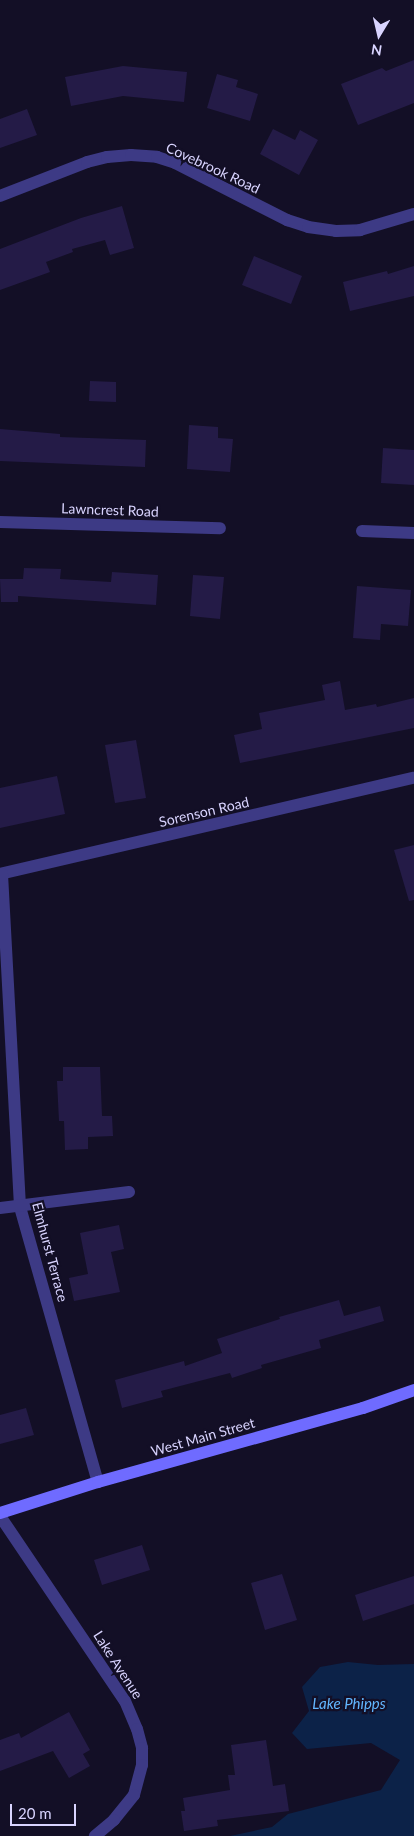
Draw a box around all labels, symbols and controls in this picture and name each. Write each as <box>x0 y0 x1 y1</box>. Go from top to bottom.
north arrow <box>354 10 404 60</box>
text: N <box>370 41 383 60</box>
street label: Covebrook Road <box>163 139 263 197</box>
street label: Lawncrest Road <box>61 500 159 520</box>
street label: Sorenson Road <box>157 793 251 831</box>
street label: Elmhurst Terrace <box>29 1200 71 1304</box>
street label: West Main Street <box>149 1414 257 1460</box>
street label: Lake Avenue <box>90 1628 146 1702</box>
water label: Lake Phipps <box>312 1695 386 1713</box>
scale bar <box>12 1794 79 1826</box>
text: 20 m <box>18 1804 52 1822</box>

